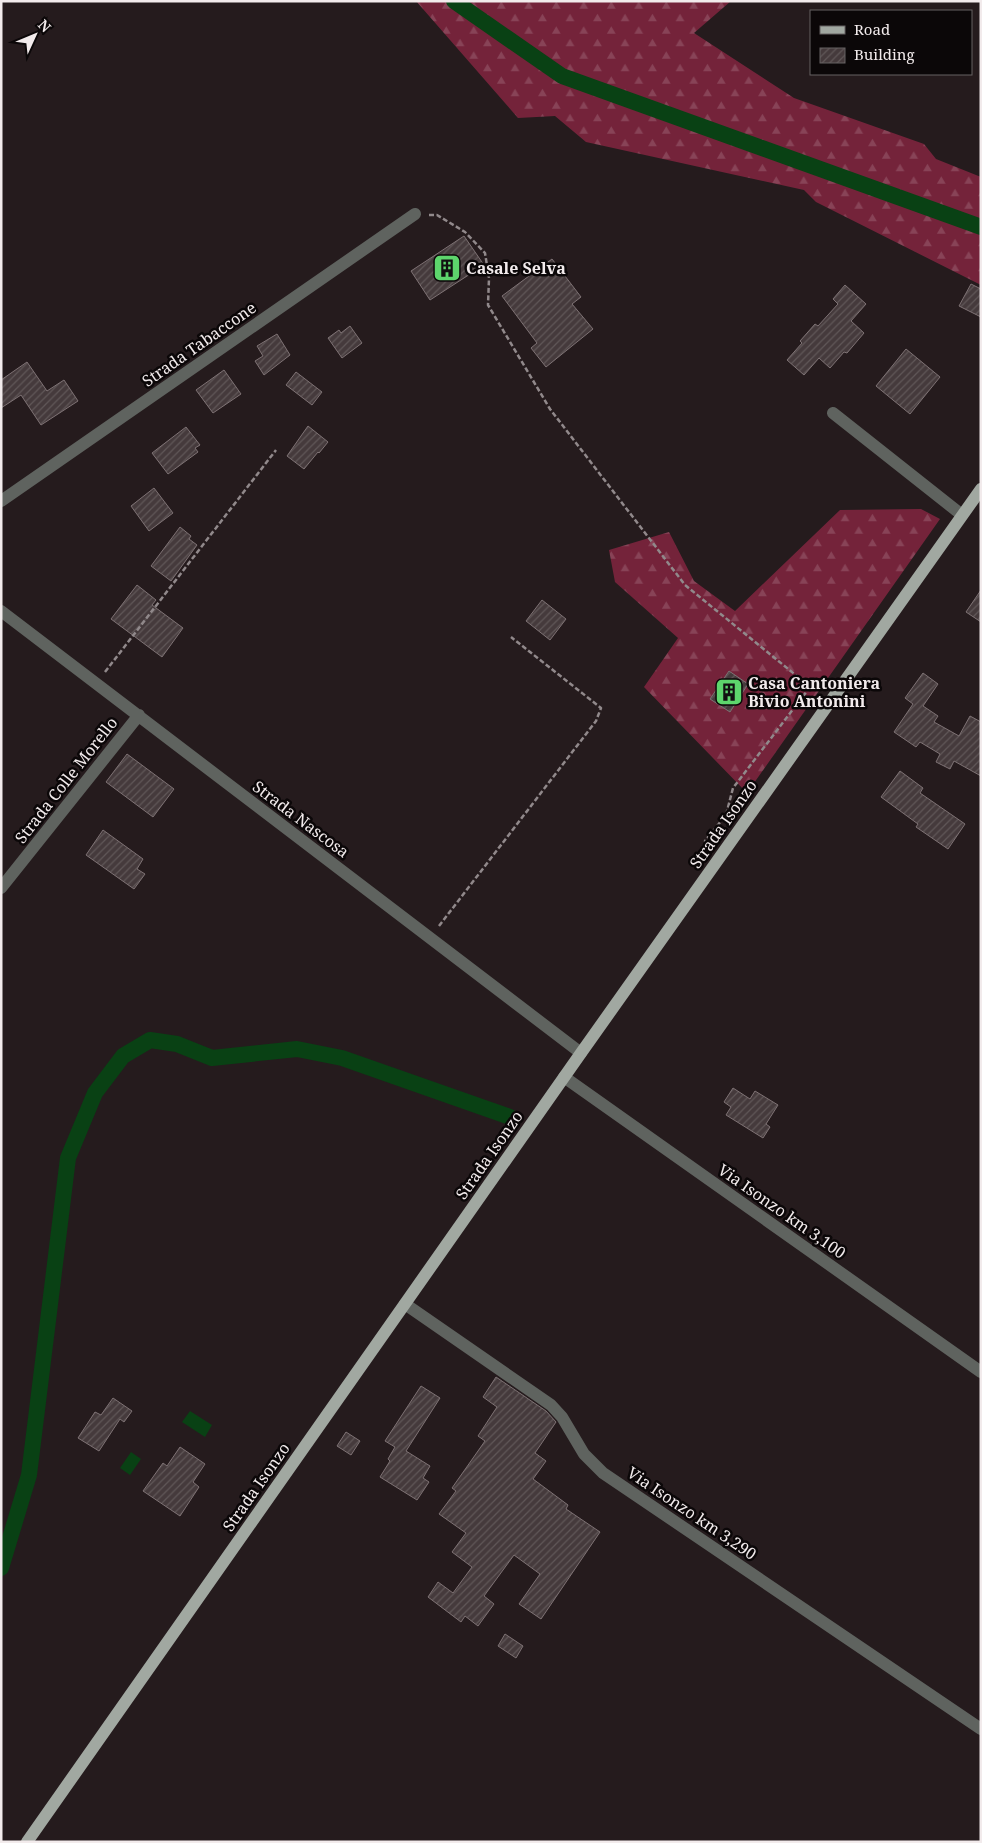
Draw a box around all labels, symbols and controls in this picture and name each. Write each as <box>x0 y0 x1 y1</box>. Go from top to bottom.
north arrow <box>10 10 60 60</box>
legend <box>810 10 972 75</box>
text: N <box>34 15 55 36</box>
text: Road <box>854 19 890 39</box>
text: Building <box>854 44 915 64</box>
building icon: Casale Selva <box>432 253 462 283</box>
place label: Casale Selva <box>466 257 566 279</box>
street label: Strada Tabaccone <box>138 296 260 392</box>
place label: Casa Cantoniera Bivio Antonini <box>748 672 881 712</box>
building icon: Casa Cantoniera Bivio Antonini <box>714 677 744 707</box>
street label: Strada Colle Morello <box>10 712 122 848</box>
street label: Strada Isonzo <box>684 775 762 873</box>
street label: Strada Nascosa <box>248 776 354 862</box>
street label: Strada Isonzo <box>450 1106 528 1204</box>
street label: Via Isonzo km 3,100 <box>714 1158 850 1264</box>
street label: Strada Isonzo <box>217 1438 295 1536</box>
street label: Via Isonzo km 3,290 <box>623 1461 761 1565</box>

